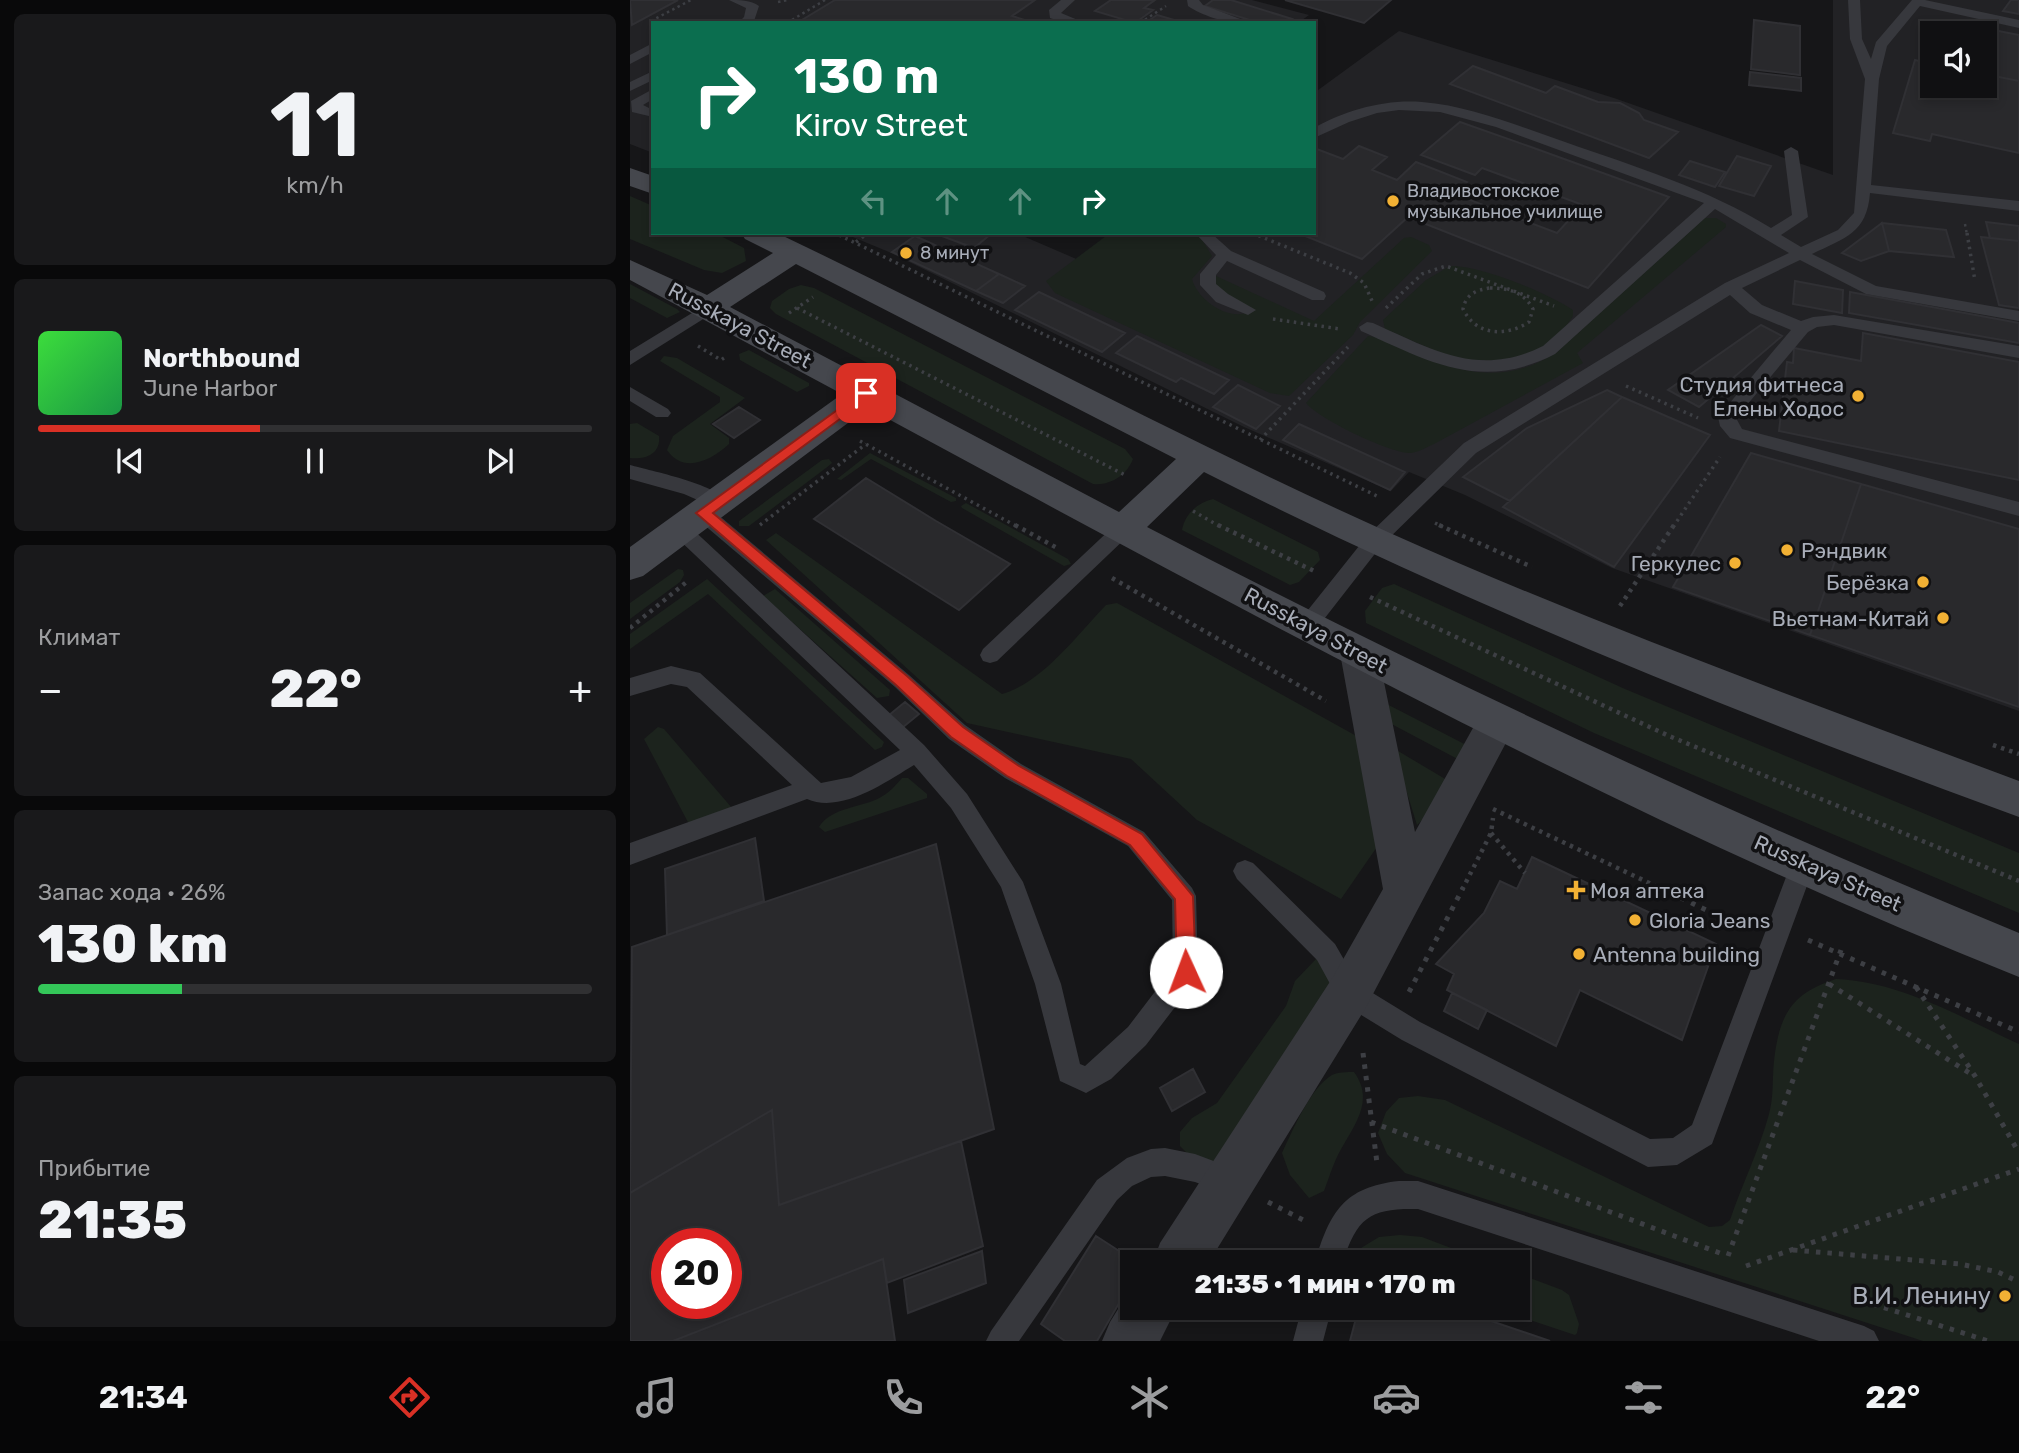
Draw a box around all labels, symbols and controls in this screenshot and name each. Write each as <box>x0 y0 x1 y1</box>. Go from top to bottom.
map controls <box>1920 21 1997 98</box>
button: sound <box>1920 21 1997 98</box>
text: 130 m <box>794 47 939 105</box>
icon: right <box>679 49 770 140</box>
text: 11 <box>270 71 360 179</box>
text: Kirov Street <box>794 106 968 144</box>
text: km/h <box>286 171 344 199</box>
place label: Владивостокское музыкальное училище <box>1407 180 1603 223</box>
icon: left <box>855 182 893 220</box>
icon: ahead <box>928 182 966 220</box>
icon: ahead <box>1001 182 1039 220</box>
icon: right <box>1074 182 1112 220</box>
marker: Владивостокское музыкальное училище <box>1385 193 1401 209</box>
place label: 8 минут <box>920 242 989 264</box>
marker: 8 минут <box>898 245 914 261</box>
street label: Russkaya Street <box>664 277 816 373</box>
text: Northbound <box>143 343 301 374</box>
pin <box>836 363 896 423</box>
place label: Студия фитнеса Елены Ходос <box>1679 372 1844 421</box>
text: June Harbor <box>143 374 277 402</box>
icon: arrive <box>847 374 885 412</box>
marker: Студия фитнеса Елены Ходос <box>1850 388 1866 404</box>
icon: previous <box>111 442 149 480</box>
icon: pause <box>296 442 334 480</box>
icon: next <box>481 442 519 480</box>
place label: Рэндвик <box>1801 538 1887 563</box>
marker: Рэндвик <box>1779 542 1795 558</box>
place label: Геркулес <box>1631 551 1721 576</box>
marker: Геркулес <box>1727 555 1743 571</box>
place label: Берёзка <box>1826 570 1909 595</box>
marker: Берёзка <box>1915 574 1931 590</box>
street label: Russkaya Street <box>1240 582 1392 678</box>
place label: Вьетнам-Китай <box>1772 606 1929 631</box>
marker: Вьетнам-Китай <box>1935 610 1951 626</box>
text: Климат <box>38 623 120 651</box>
text: 22° <box>269 658 362 720</box>
text: − <box>38 667 63 713</box>
text: + <box>568 667 592 713</box>
street label: Russkaya Street <box>1751 829 1905 917</box>
text: Запас хода · 26% <box>38 878 225 906</box>
place label: Моя аптека <box>1590 878 1705 903</box>
marker: Моя аптека <box>1568 882 1584 898</box>
place label: Gloria Jeans <box>1649 908 1770 933</box>
marker: Gloria Jeans <box>1627 912 1643 928</box>
text: 130 km <box>38 913 228 975</box>
position arrow <box>1149 935 1223 1009</box>
place label: Antenna building <box>1593 942 1760 967</box>
marker: Antenna building <box>1571 946 1587 962</box>
text: Прибытие <box>38 1154 150 1182</box>
text: 21:35 <box>38 1189 187 1251</box>
speed limit sign: 20 <box>651 1228 742 1319</box>
text: 21:35 · 1 мин · 170 m <box>1194 1269 1456 1300</box>
place label: В.И. Ленину <box>1852 1282 1991 1310</box>
marker: В.И. Ленину <box>1997 1288 2013 1304</box>
icon: directions <box>385 1373 434 1422</box>
icon: music <box>632 1373 681 1422</box>
icon: phone <box>879 1373 928 1422</box>
icon: climate <box>1125 1373 1174 1422</box>
icon: car <box>1372 1373 1421 1422</box>
icon: filters <box>1619 1373 1668 1422</box>
text: 21:34 <box>99 1378 188 1416</box>
text: 22° <box>1865 1378 1920 1416</box>

